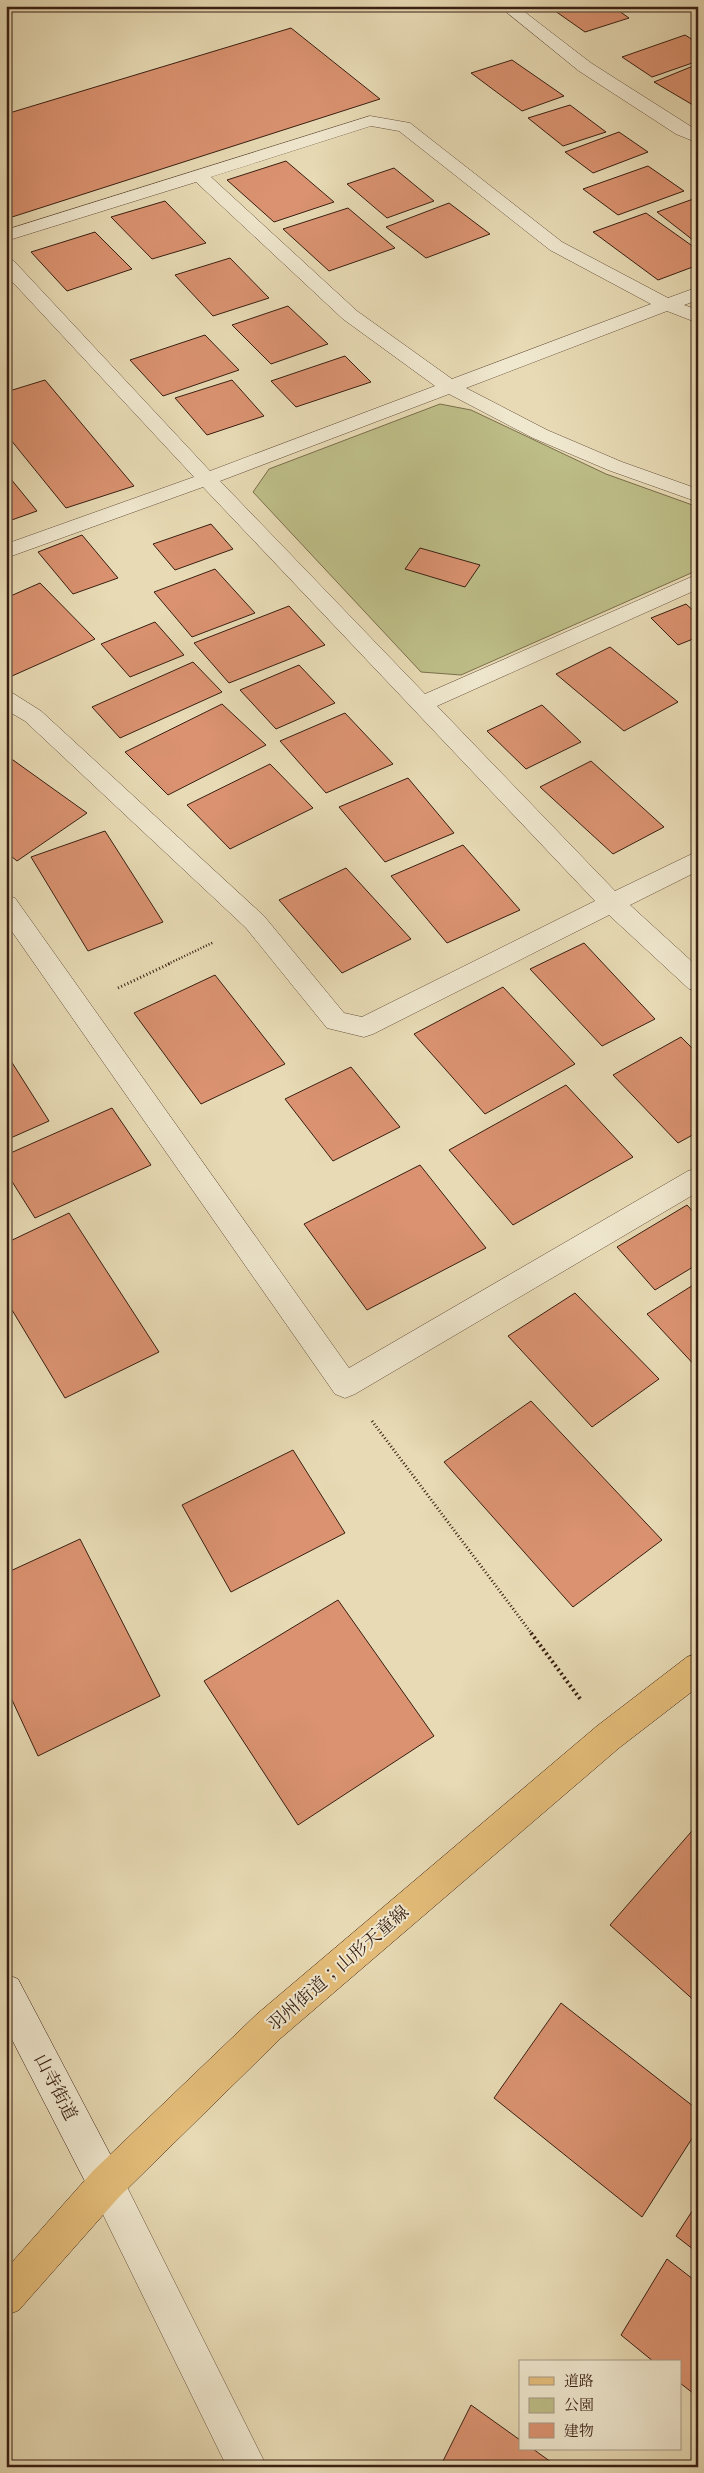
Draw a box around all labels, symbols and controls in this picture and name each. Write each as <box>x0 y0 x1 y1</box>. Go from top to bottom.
street label: 羽州街道；山形天童線 <box>263 1901 413 2035</box>
street label: 山寺街道 <box>30 2050 82 2124</box>
legend <box>519 2360 682 2450</box>
text: 道路 <box>564 2372 594 2390</box>
text: 公園 <box>564 2396 594 2414</box>
text: 建物 <box>564 2422 594 2440</box>

